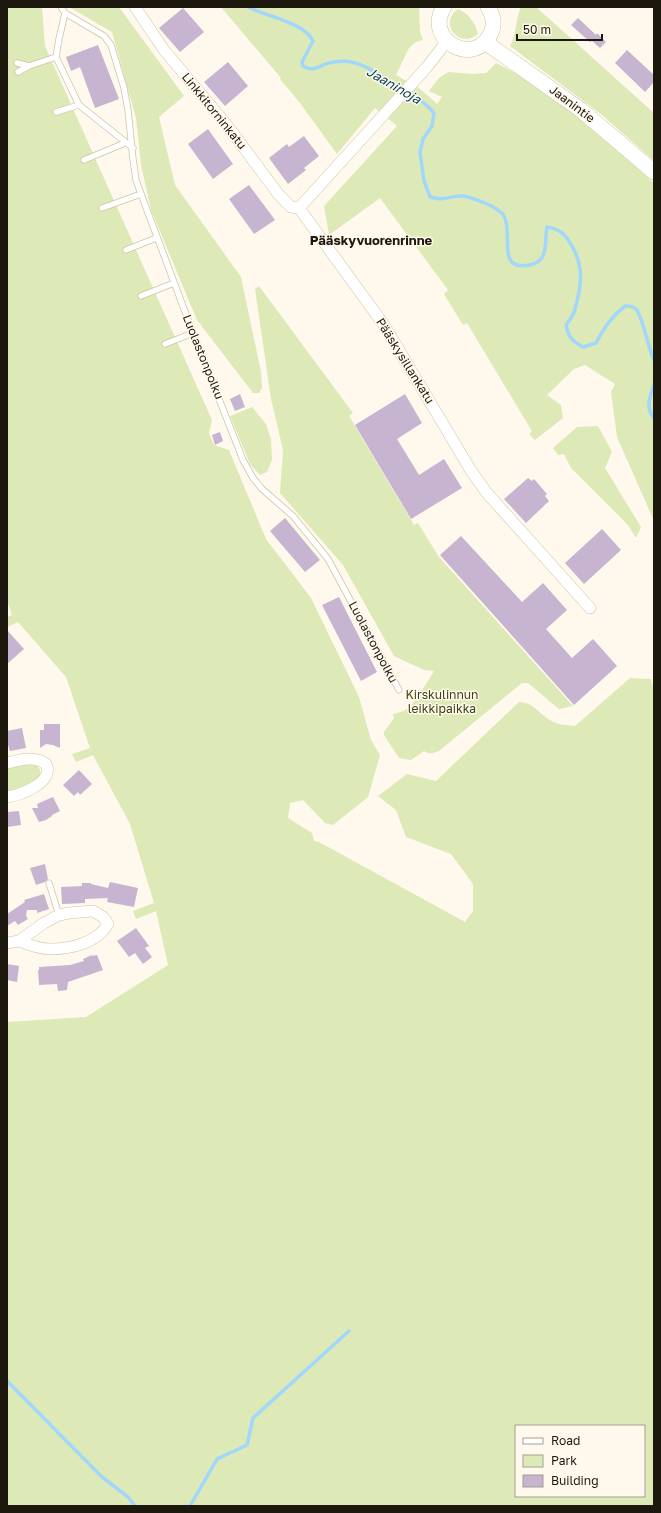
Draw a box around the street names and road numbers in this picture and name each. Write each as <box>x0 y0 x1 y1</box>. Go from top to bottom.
street label: Linkkitorninkatu <box>179 69 250 152</box>
street label: Jaanintie <box>547 82 598 126</box>
street label: Luolastonpolku <box>180 312 227 401</box>
street label: Pääskysillankatu <box>373 315 438 406</box>
street label: Luolastonpolku <box>346 599 401 685</box>

